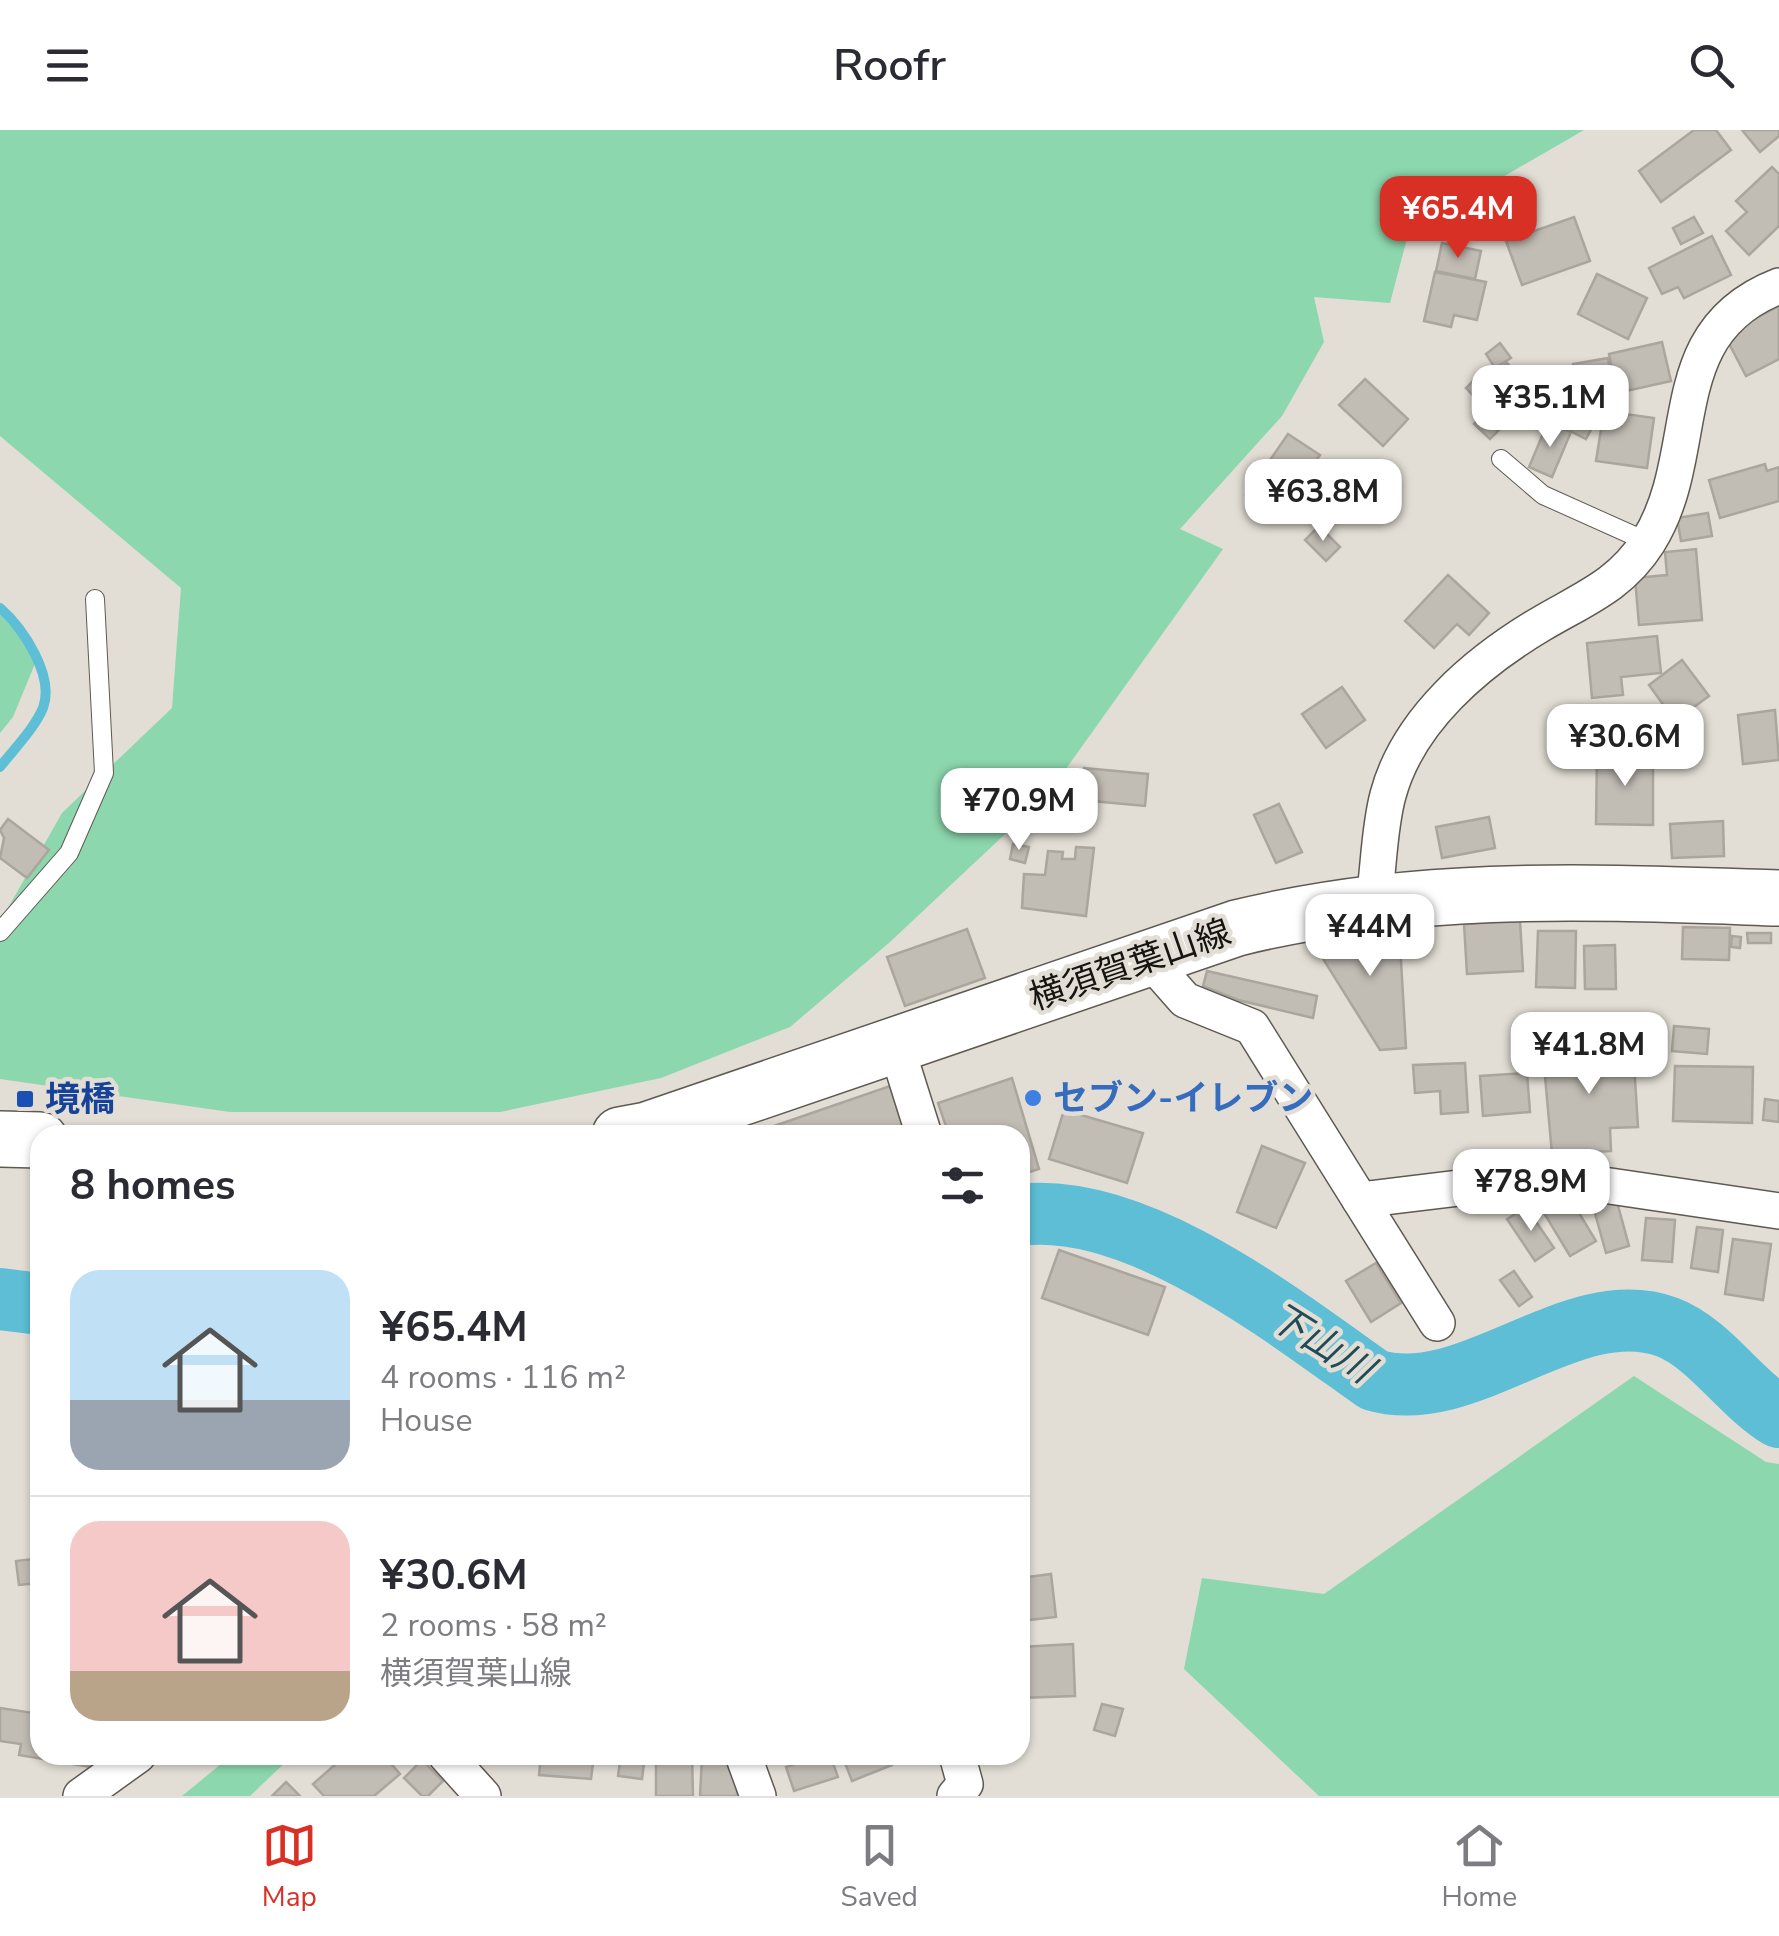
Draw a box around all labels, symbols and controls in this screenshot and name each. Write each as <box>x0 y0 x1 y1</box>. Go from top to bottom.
text: Roofr <box>833 35 946 96</box>
icon: menu <box>40 38 95 93</box>
icon: search <box>1684 38 1739 93</box>
pin: ¥65.4M <box>1377 176 1539 261</box>
text: ¥65.4M <box>1402 187 1514 230</box>
pin: ¥35.1M <box>1469 365 1631 450</box>
text: ¥35.1M <box>1494 376 1606 419</box>
pin: ¥63.8M <box>1242 459 1404 544</box>
text: ¥63.8M <box>1267 470 1379 513</box>
pin: ¥30.6M <box>1544 704 1706 789</box>
text: ¥30.6M <box>1569 715 1681 758</box>
pin: ¥70.9M <box>938 768 1100 853</box>
text: ¥70.9M <box>963 779 1075 822</box>
pin: ¥44M <box>1311 894 1429 979</box>
text: ¥44M <box>1327 905 1413 948</box>
street label: 横須賀葉山線 <box>1023 909 1237 1021</box>
pin: ¥41.8M <box>1508 1012 1670 1097</box>
text: ¥41.8M <box>1533 1023 1645 1066</box>
place label: セブン-イレブン <box>1053 1075 1313 1122</box>
place label: 境橋 <box>45 1076 115 1123</box>
marker: セブン-イレブン <box>1022 1087 1044 1109</box>
marker: 境橋 <box>14 1088 36 1110</box>
pin: ¥78.9M <box>1450 1149 1612 1234</box>
text: 8 homes <box>70 1157 235 1214</box>
icon: filters <box>935 1158 990 1213</box>
text: ¥78.9M <box>1475 1160 1587 1203</box>
water label: 下山川 <box>1259 1291 1386 1397</box>
text: ¥65.4M <box>380 1299 528 1356</box>
icon: home <box>150 1310 270 1430</box>
text: 4 rooms · 116 m² <box>380 1356 626 1399</box>
text: House <box>380 1399 473 1442</box>
text: ¥30.6M <box>380 1547 528 1604</box>
icon: home <box>150 1561 270 1681</box>
text: 2 rooms · 58 m² <box>380 1604 607 1647</box>
text: 横須賀葉山線 <box>380 1652 572 1695</box>
tab: Map <box>262 1818 317 1916</box>
tab: Saved <box>841 1818 918 1916</box>
tab: Home <box>1441 1818 1517 1916</box>

